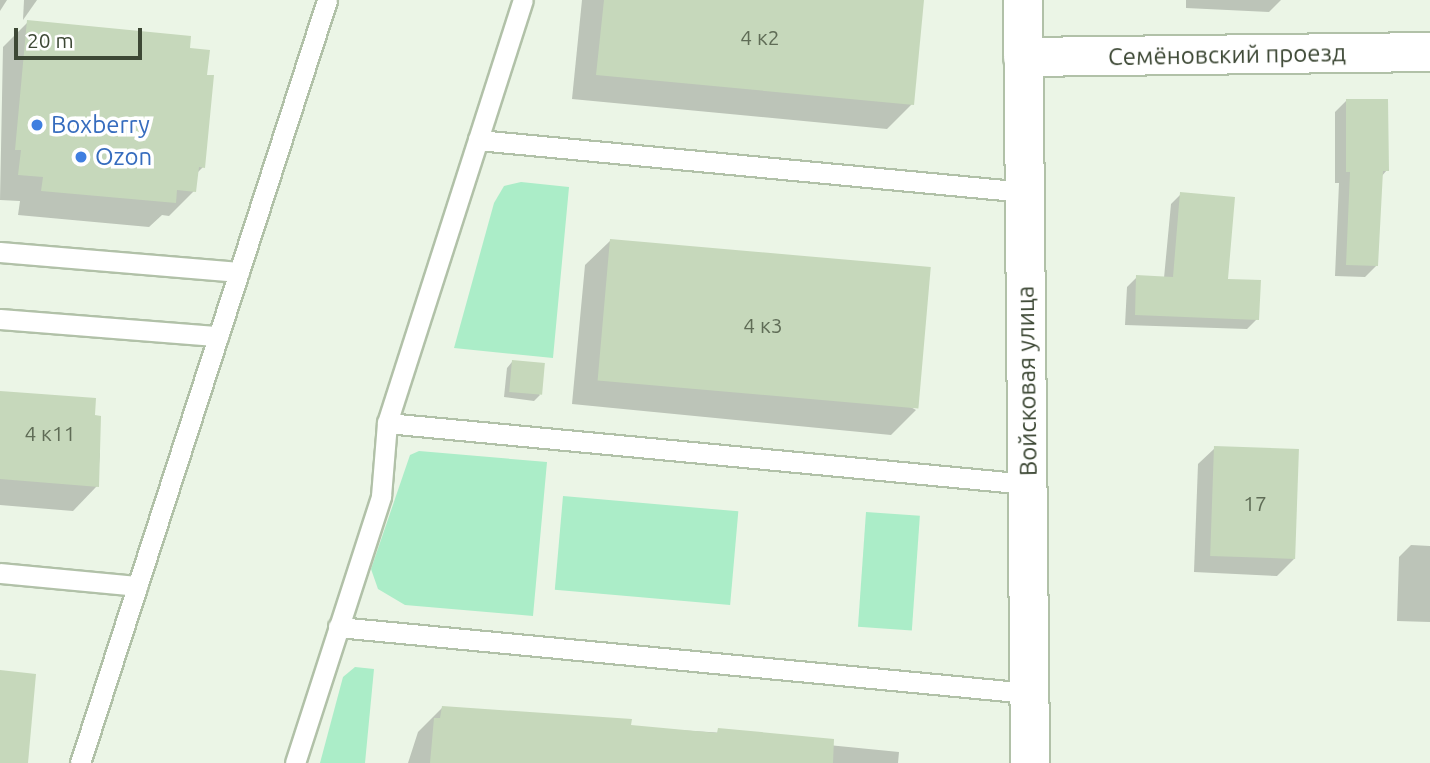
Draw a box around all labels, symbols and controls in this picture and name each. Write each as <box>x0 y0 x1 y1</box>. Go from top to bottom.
scale bar <box>18 14 145 58</box>
house number: 4 к2 <box>740 24 780 50</box>
text: 20 m <box>27 28 74 52</box>
street label: Семёновский проезд <box>1108 39 1346 71</box>
place label: Boxberry <box>51 111 150 139</box>
marker: Boxberry <box>29 117 45 133</box>
place label: Ozon <box>95 143 152 171</box>
marker: Ozon <box>73 149 89 165</box>
street label: Войсковая улица <box>1011 286 1043 476</box>
house number: 4 к3 <box>743 312 783 338</box>
house number: 4 к11 <box>24 420 76 446</box>
house number: 17 <box>1243 490 1267 516</box>

